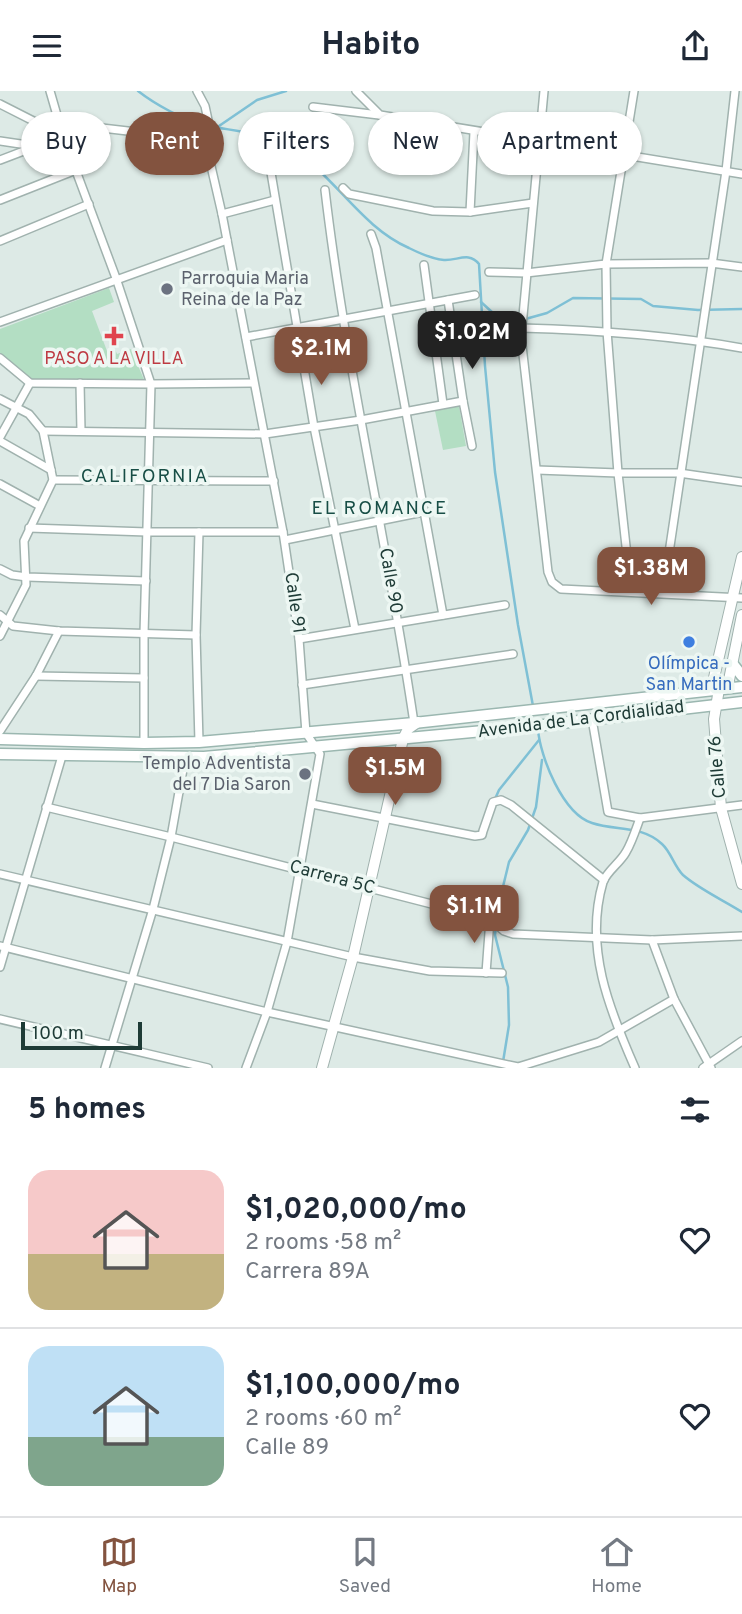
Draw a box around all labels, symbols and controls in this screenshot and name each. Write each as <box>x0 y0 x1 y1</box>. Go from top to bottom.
text: Habito <box>322 26 421 66</box>
icon: menu <box>28 27 66 65</box>
icon: share <box>676 27 714 65</box>
chip: Buy <box>21 112 111 175</box>
chip: Rent <box>125 112 224 175</box>
chip: Filters <box>238 112 354 175</box>
chip: New <box>368 112 463 175</box>
chip: Apartment <box>477 112 642 175</box>
place label: Parroquia Maria Reina de la Paz <box>181 268 309 312</box>
marker: Parroquia Maria Reina de la Paz <box>159 281 175 297</box>
pin: $1.02M <box>415 311 529 371</box>
text: $1.02M <box>434 319 510 348</box>
marker: PASO A LA VILLA <box>104 326 124 346</box>
pin: $2.1M <box>272 327 370 387</box>
text: $2.1M <box>290 335 352 364</box>
place label: PASO A LA VILLA <box>44 348 184 371</box>
district label: CALIFORNIA <box>81 465 209 489</box>
district label: EL ROMANCE <box>312 497 448 521</box>
street label: Calle 90 <box>373 546 407 616</box>
pin: $1.38M <box>594 547 708 607</box>
text: $1.38M <box>613 555 689 584</box>
street label: Calle 91 <box>278 571 310 635</box>
marker: Olímpica - San Martin <box>681 634 697 650</box>
place label: Olímpica - San Martin <box>646 653 732 697</box>
street label: Avenida de La Cordialidad <box>476 696 686 744</box>
street label: Calle 76 <box>704 735 732 799</box>
pin: $1.5M <box>346 747 444 807</box>
place label: Templo Adventista del 7 Dia Saron <box>142 753 291 797</box>
text: $1.5M <box>364 755 426 784</box>
marker: Templo Adventista del 7 Dia Saron <box>297 766 313 782</box>
street label: Carrera 5C <box>287 856 377 900</box>
pin: $1.1M <box>425 885 523 945</box>
text: $1.1M <box>446 893 502 922</box>
scale bar <box>21 1019 142 1051</box>
text: 100 m <box>32 1022 84 1046</box>
icon: filters <box>676 1091 714 1129</box>
text: 5 homes <box>28 1092 146 1129</box>
text: $1,020,000/mo <box>245 1192 467 1229</box>
icon: home <box>84 1198 168 1282</box>
icon: heart <box>676 1221 714 1259</box>
text: 2 rooms · 58 m² <box>245 1229 401 1258</box>
text: Carrera 89A <box>245 1258 370 1287</box>
text: $1,100,000/mo <box>245 1368 460 1405</box>
icon: home <box>84 1374 168 1458</box>
icon: heart <box>676 1397 714 1435</box>
text: 2 rooms · 60 m² <box>245 1405 402 1434</box>
text: Calle 89 <box>245 1434 329 1463</box>
tab: Map <box>100 1533 138 1599</box>
tab: Saved <box>339 1533 391 1599</box>
tab: Home <box>591 1533 642 1599</box>

